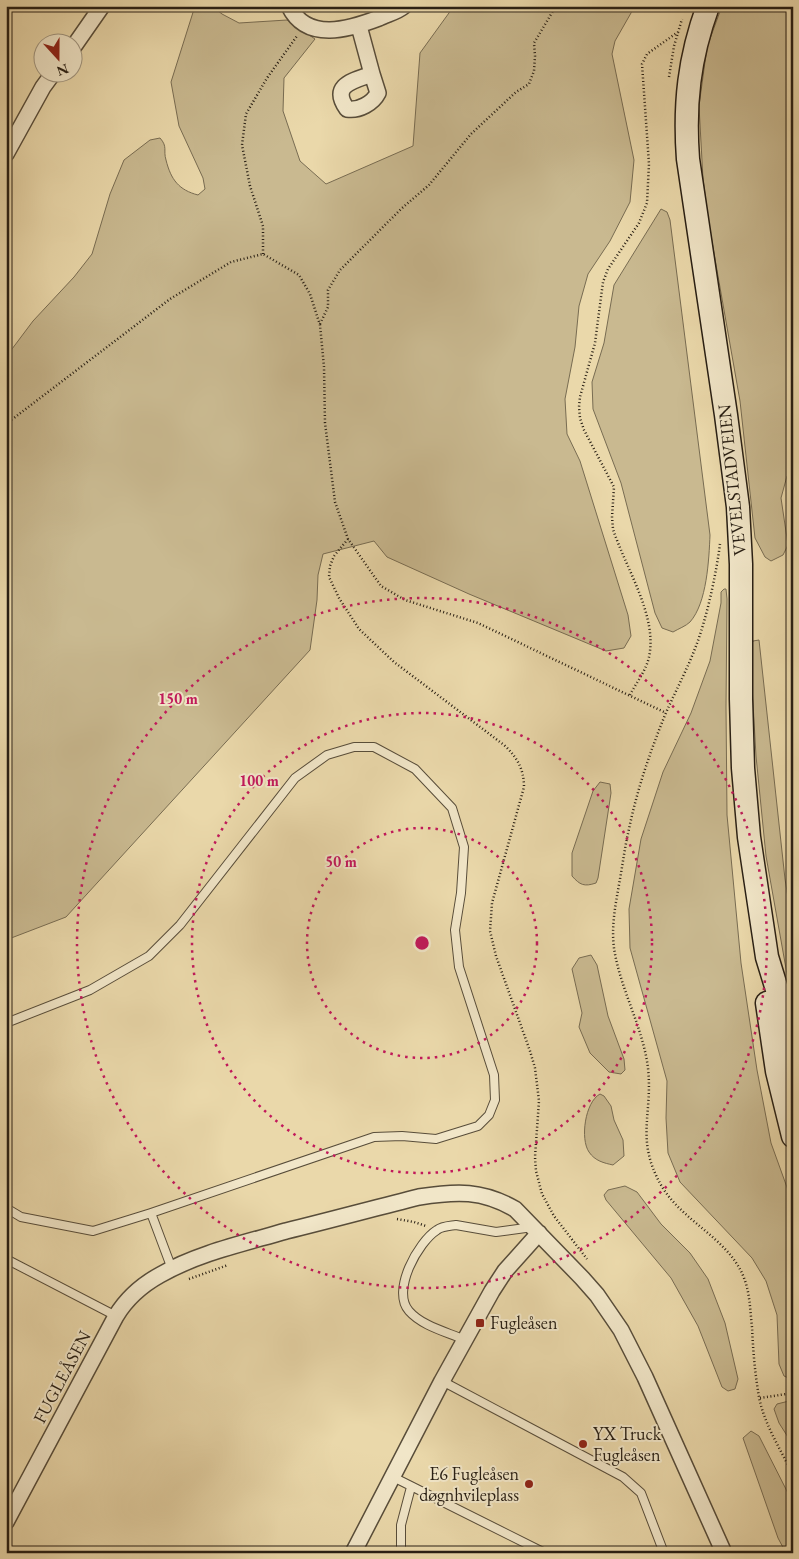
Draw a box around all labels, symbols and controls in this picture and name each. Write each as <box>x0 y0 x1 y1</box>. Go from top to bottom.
north arrow <box>32 32 82 82</box>
text: N <box>54 60 71 81</box>
street label: VEVELSTADVEIEN <box>712 402 751 557</box>
text: 150 m <box>158 689 198 708</box>
text: 100 m <box>239 771 279 790</box>
text: 50 m <box>325 852 357 871</box>
centre of rings <box>413 934 431 952</box>
place label: Fugleåsen <box>490 1311 558 1334</box>
marker: Fugleåsen <box>474 1317 486 1329</box>
street label: FUGLEÅSEN <box>28 1326 96 1427</box>
place label: YX Truck Fugleåsen <box>593 1422 662 1466</box>
marker: YX Truck Fugleåsen <box>577 1438 589 1450</box>
place label: E6 Fugleåsen døgnhvileplass <box>419 1462 519 1506</box>
marker: E6 Fugleåsen døgnhvileplass <box>523 1478 535 1490</box>

